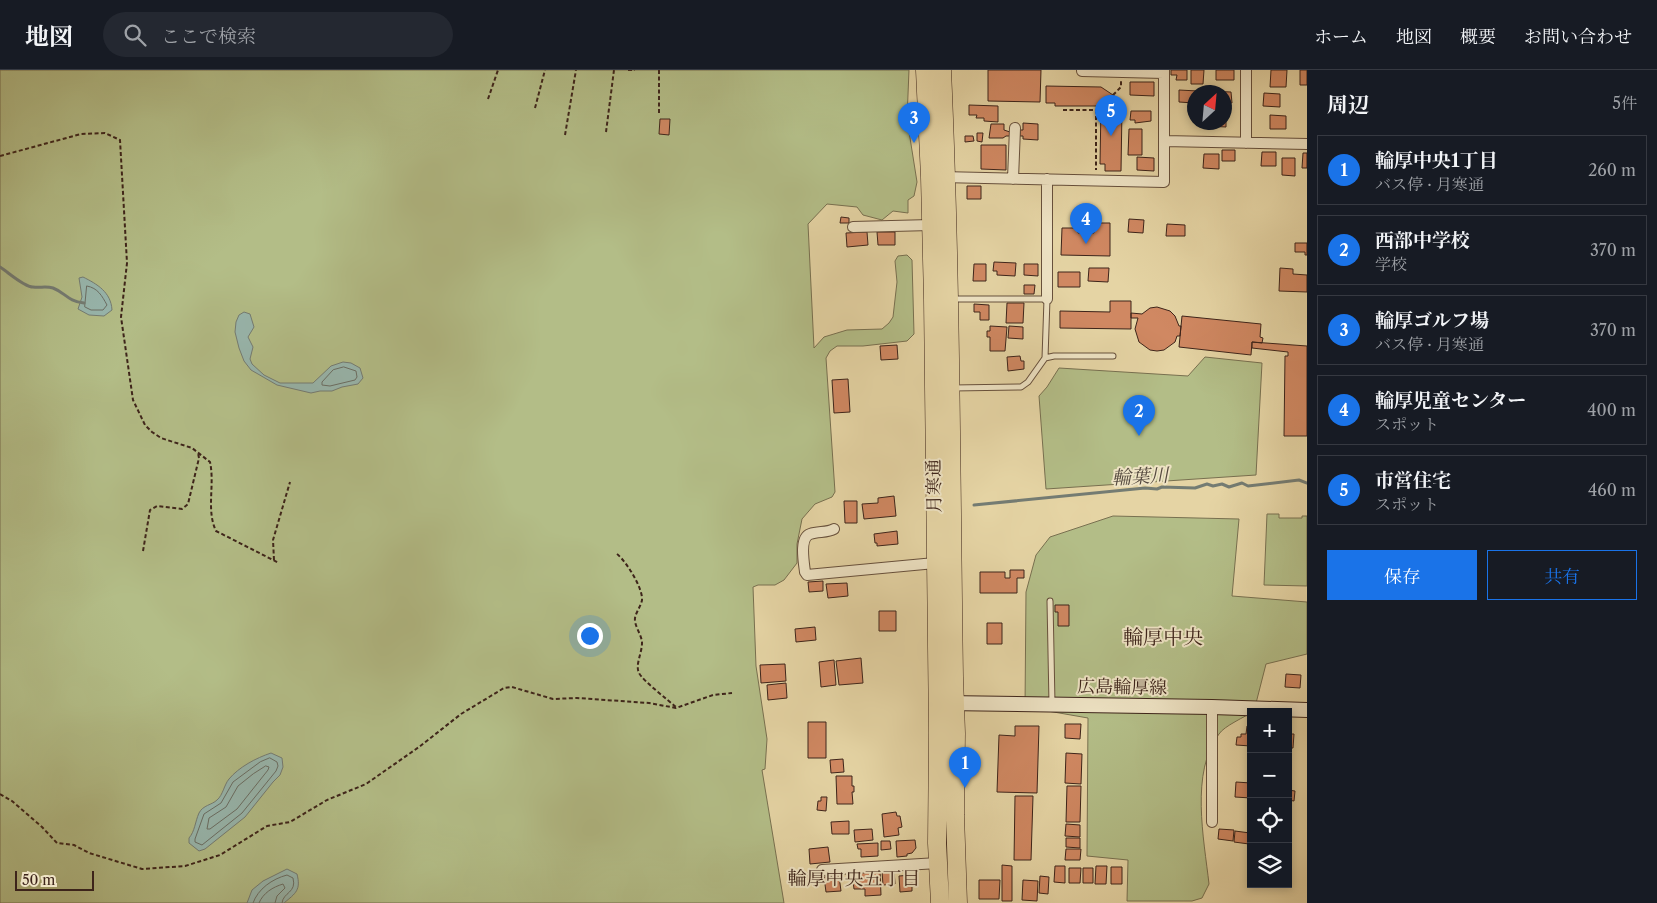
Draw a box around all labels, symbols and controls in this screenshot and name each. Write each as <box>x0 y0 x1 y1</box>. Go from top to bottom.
search box <box>103 12 453 57</box>
icon: search <box>121 21 149 49</box>
text: 地図 <box>25 22 73 51</box>
text: ここで検索 <box>161 25 256 48</box>
text: ホーム <box>1314 26 1368 48</box>
text: 地図 <box>1396 26 1432 48</box>
text: 概要 <box>1460 26 1496 48</box>
text: お問い合わせ <box>1524 26 1632 48</box>
north arrow <box>1187 85 1232 130</box>
text: 周辺 <box>1327 92 1369 117</box>
text: 5件 <box>1612 93 1637 113</box>
pin: 5 <box>1095 95 1127 136</box>
pin: 3 <box>898 102 930 143</box>
text: 輪厚中央1丁目 <box>1375 149 1498 172</box>
text: 1 <box>1340 160 1348 180</box>
text: 260 m <box>1588 160 1636 180</box>
text: バス停 · 月寒通 <box>1375 174 1484 194</box>
pin: 4 <box>1070 203 1102 244</box>
text: 西部中学校 <box>1375 229 1470 252</box>
text: 2 <box>1339 240 1349 260</box>
text: 370 m <box>1590 240 1636 260</box>
text: 学校 <box>1375 254 1407 274</box>
text: 輪厚ゴルフ場 <box>1375 309 1489 332</box>
text: 3 <box>1339 320 1349 340</box>
text: 370 m <box>1590 320 1636 340</box>
text: バス停 · 月寒通 <box>1375 334 1484 354</box>
text: 輪厚児童センター <box>1375 389 1526 412</box>
pin: 2 <box>1123 395 1155 436</box>
text: 4 <box>1339 400 1349 420</box>
text: 400 m <box>1587 400 1636 420</box>
text: スポット <box>1375 414 1439 434</box>
street label: 月寒通 <box>923 459 945 513</box>
water label: 輪葉川 <box>1111 463 1171 489</box>
text: 市営住宅 <box>1375 469 1451 492</box>
text: 5 <box>1340 480 1348 500</box>
text: 460 m <box>1588 480 1636 500</box>
text: スポット <box>1375 494 1439 514</box>
button: 保存 <box>1327 550 1477 600</box>
button: 共有 <box>1487 550 1637 600</box>
your location <box>577 623 603 649</box>
district label: 輪厚中央 <box>1123 625 1203 649</box>
street label: 広島輪厚線 <box>1077 675 1167 699</box>
map controls <box>1247 708 1292 888</box>
button: + <box>1247 708 1292 753</box>
pin: 1 <box>949 747 981 788</box>
button: − <box>1247 753 1292 798</box>
button: locate <box>1247 798 1292 843</box>
button: layers <box>1247 843 1292 888</box>
district label: 輪厚中央五丁目 <box>787 867 921 890</box>
scale bar <box>15 868 94 891</box>
text: 50 m <box>22 871 55 889</box>

